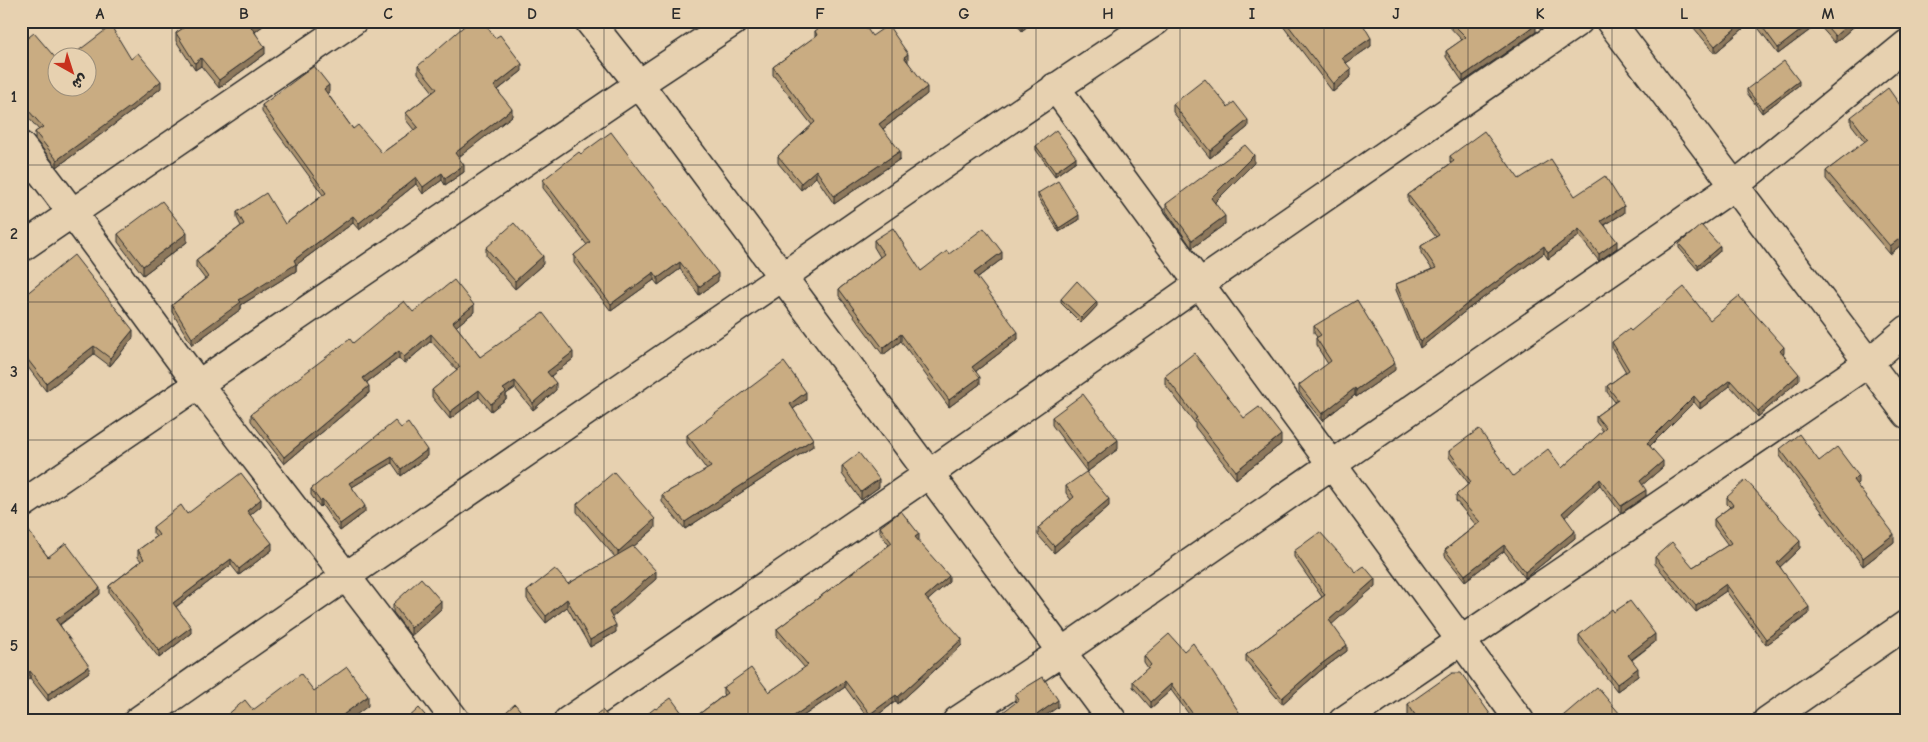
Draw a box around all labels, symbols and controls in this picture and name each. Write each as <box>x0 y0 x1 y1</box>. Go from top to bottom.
text: A <box>96 5 105 23</box>
text: B <box>239 5 249 23</box>
text: C <box>383 5 393 23</box>
text: D <box>527 5 537 23</box>
text: E <box>671 5 681 23</box>
text: F <box>815 5 825 23</box>
text: G <box>958 5 970 23</box>
text: H <box>1102 5 1114 23</box>
text: I <box>1249 5 1255 23</box>
text: J <box>1392 5 1400 23</box>
text: K <box>1535 5 1545 23</box>
text: L <box>1680 5 1688 23</box>
text: M <box>1822 5 1835 23</box>
north arrow <box>48 48 98 98</box>
text: ش <box>69 70 91 93</box>
text: 1 <box>11 88 17 106</box>
text: 2 <box>10 225 18 243</box>
text: 3 <box>10 363 18 381</box>
text: 4 <box>10 500 18 518</box>
text: 5 <box>10 637 18 655</box>

